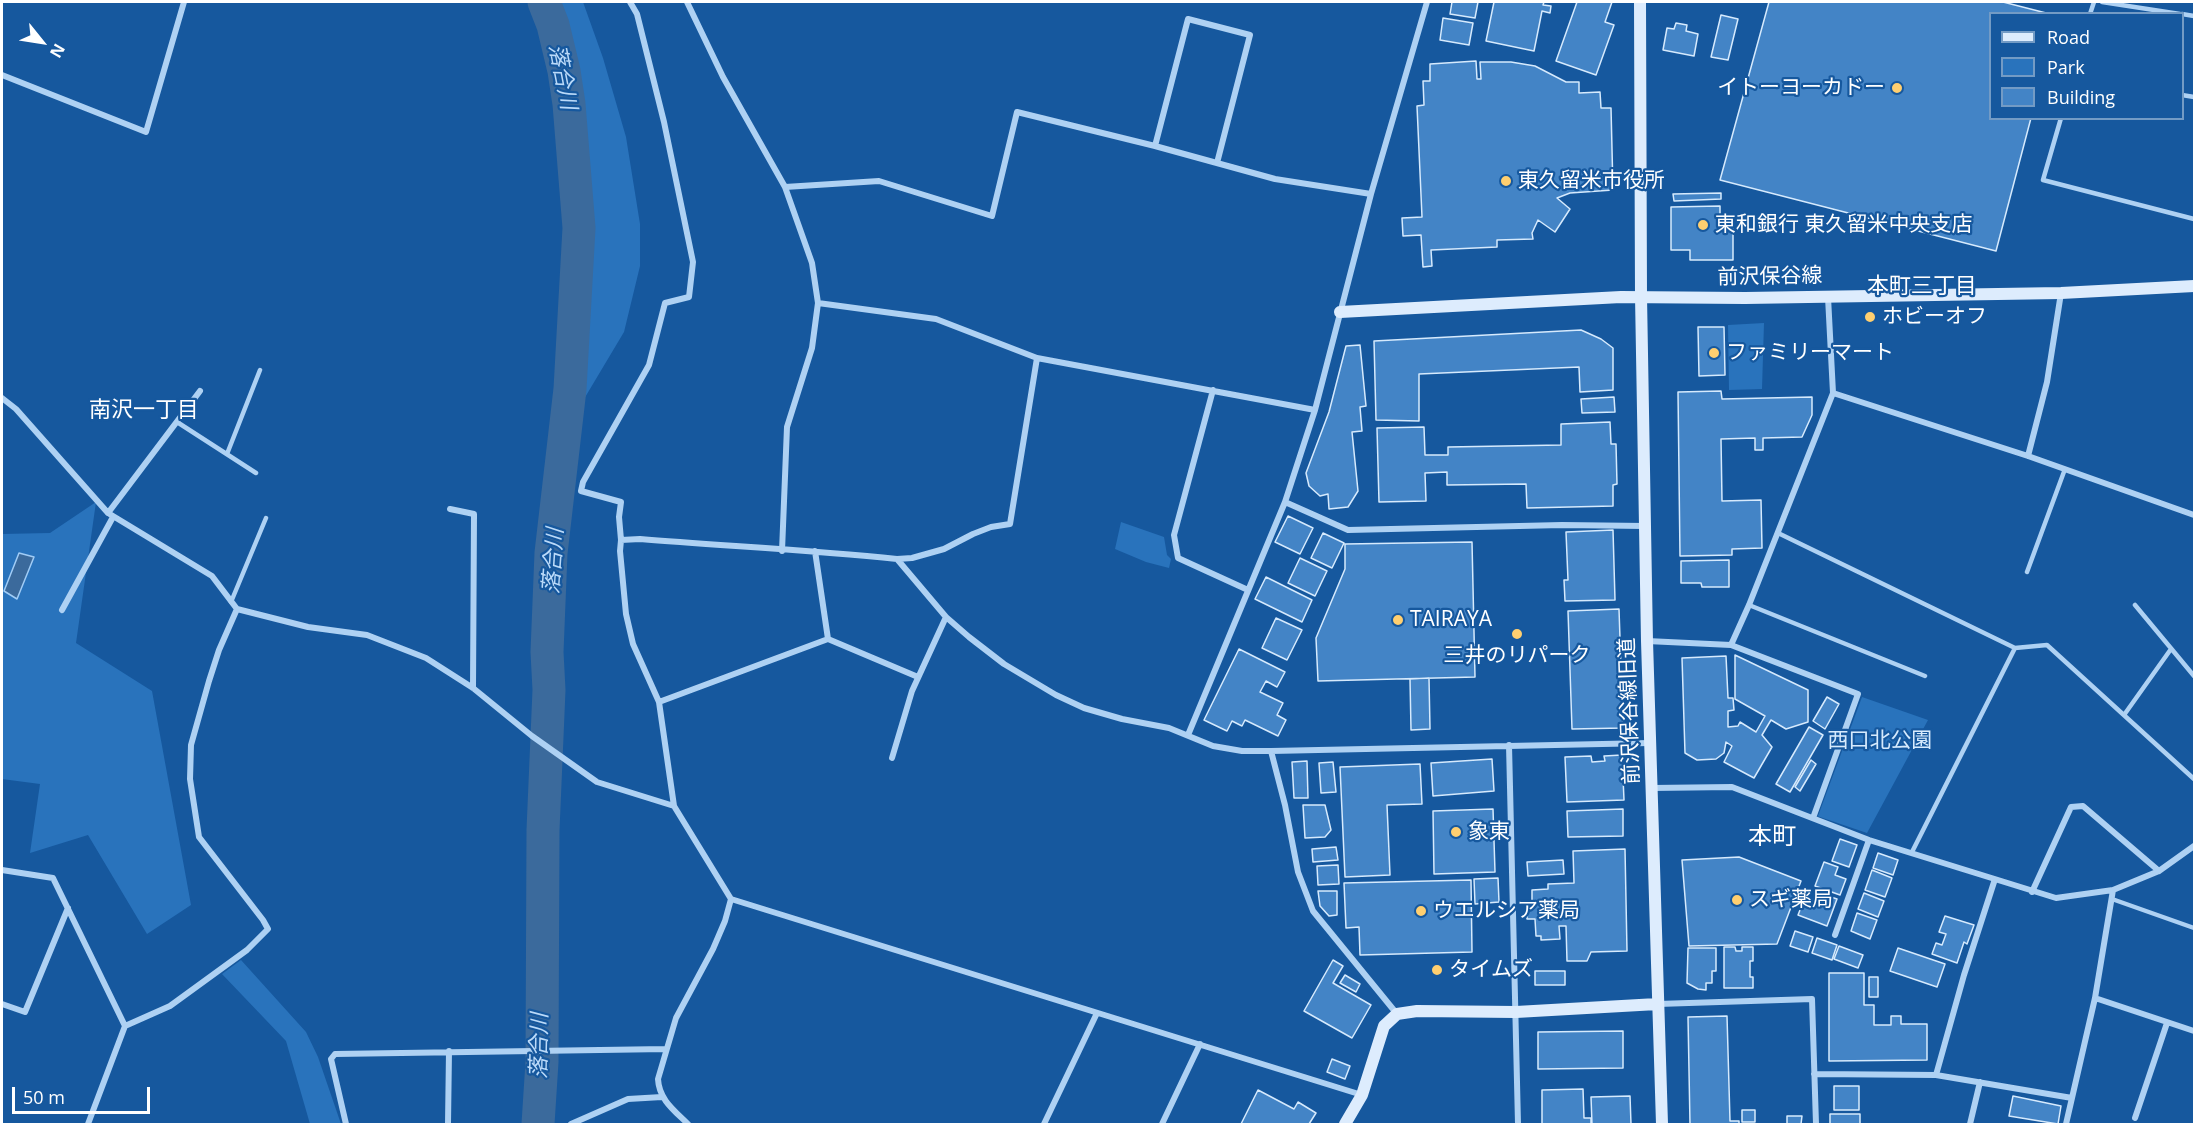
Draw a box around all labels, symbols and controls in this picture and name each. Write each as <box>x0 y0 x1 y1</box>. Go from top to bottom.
north arrow <box>12 12 72 72</box>
legend <box>1989 12 2184 120</box>
text: Road <box>2047 25 2090 49</box>
text: N <box>45 40 70 62</box>
water label: 落合川 <box>543 42 581 112</box>
text: Park <box>2047 55 2085 79</box>
place label: イトーヨーカドー <box>1717 75 1885 101</box>
marker: イトーヨーカドー <box>1890 81 1904 95</box>
text: Building <box>2047 85 2115 109</box>
place label: 東久留米市役所 <box>1518 168 1665 194</box>
marker: 東久留米市役所 <box>1499 174 1513 188</box>
place label: 東和銀行 東久留米中央支店 <box>1715 212 1972 238</box>
marker: 東和銀行 東久留米中央支店 <box>1696 218 1710 232</box>
street label: 前沢保谷線 <box>1717 263 1823 291</box>
district label: 本町三丁目 <box>1867 274 1977 300</box>
place label: ホビーオフ <box>1882 304 1987 330</box>
marker: ホビーオフ <box>1863 310 1877 324</box>
place label: ファミリーマート <box>1726 340 1894 366</box>
marker: ファミリーマート <box>1707 346 1721 360</box>
district label: 南沢一丁目 <box>89 398 199 424</box>
water label: 落合川 <box>539 527 569 595</box>
place label: TAIRAYA <box>1410 607 1492 633</box>
marker: TAIRAYA <box>1391 613 1405 627</box>
marker: 三井のリパーク <box>1510 627 1524 641</box>
street label: 前沢保谷線旧道 <box>1615 637 1645 785</box>
place label: 三井のリパーク <box>1444 643 1590 669</box>
park label: 西口北公園 <box>1828 728 1932 754</box>
place label: 象東 <box>1468 819 1510 845</box>
district label: 本町 <box>1748 823 1796 851</box>
marker: 象東 <box>1449 825 1463 839</box>
place label: スギ薬局 <box>1749 887 1833 913</box>
marker: スギ薬局 <box>1730 893 1744 907</box>
place label: ウエルシア薬局 <box>1433 898 1580 924</box>
marker: ウエルシア薬局 <box>1414 904 1428 918</box>
place label: タイムズ <box>1449 957 1533 983</box>
marker: タイムズ <box>1430 963 1444 977</box>
water label: 落合川 <box>526 1013 554 1079</box>
scale bar <box>15 1075 153 1113</box>
text: 50 m <box>23 1085 65 1109</box>

